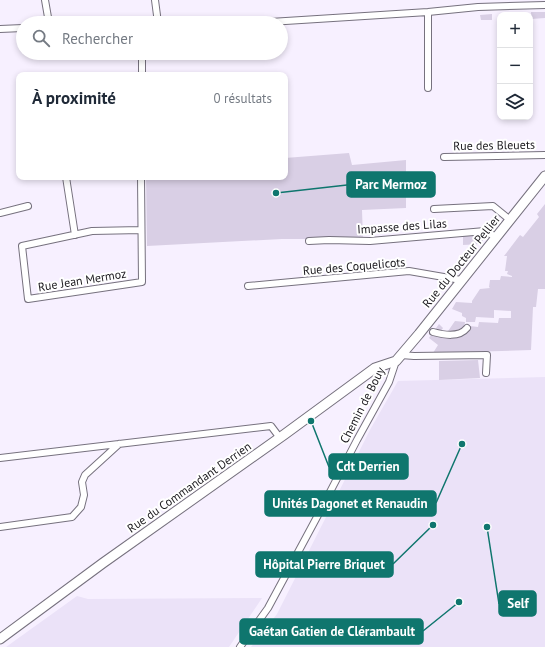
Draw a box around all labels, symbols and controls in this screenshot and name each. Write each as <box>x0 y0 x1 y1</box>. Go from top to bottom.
map controls <box>497 12 533 120</box>
button: + <box>497 12 533 48</box>
search box <box>16 16 288 60</box>
icon: search <box>30 27 52 49</box>
text: Rechercher <box>62 29 133 48</box>
button: − <box>497 48 533 84</box>
button: layers <box>497 84 533 120</box>
text: À proximité <box>32 87 116 109</box>
text: 0 résultats <box>213 90 272 107</box>
street label: Rue des Bleuets <box>453 137 535 153</box>
callout: Parc Mermoz <box>347 172 435 197</box>
text: Parc Mermoz <box>355 176 427 193</box>
street label: Rue du Docteur Pellier <box>419 212 503 310</box>
street label: Impasse des Lilas <box>357 215 447 237</box>
street label: Rue des Coquelicots <box>302 254 406 278</box>
street label: Rue Jean Mermoz <box>37 266 127 294</box>
street label: Chemin de Bouy <box>336 364 388 446</box>
street label: Rue du Commandant Derrien <box>124 438 254 536</box>
callout: Cdt Derrien <box>329 454 408 479</box>
text: Cdt Derrien <box>336 458 400 475</box>
callout: Unités Dagonet et Renaudin <box>265 491 436 516</box>
text: Unités Dagonet et Renaudin <box>272 495 428 512</box>
callout: Hôpital Pierre Briquet <box>256 552 393 577</box>
text: Hôpital Pierre Briquet <box>263 556 385 573</box>
callout: Self <box>499 591 536 616</box>
text: Self <box>507 595 530 612</box>
callout: Gaétan Gatien de Clérambault <box>240 619 423 644</box>
text: Gaétan Gatien de Clérambault <box>249 623 416 640</box>

